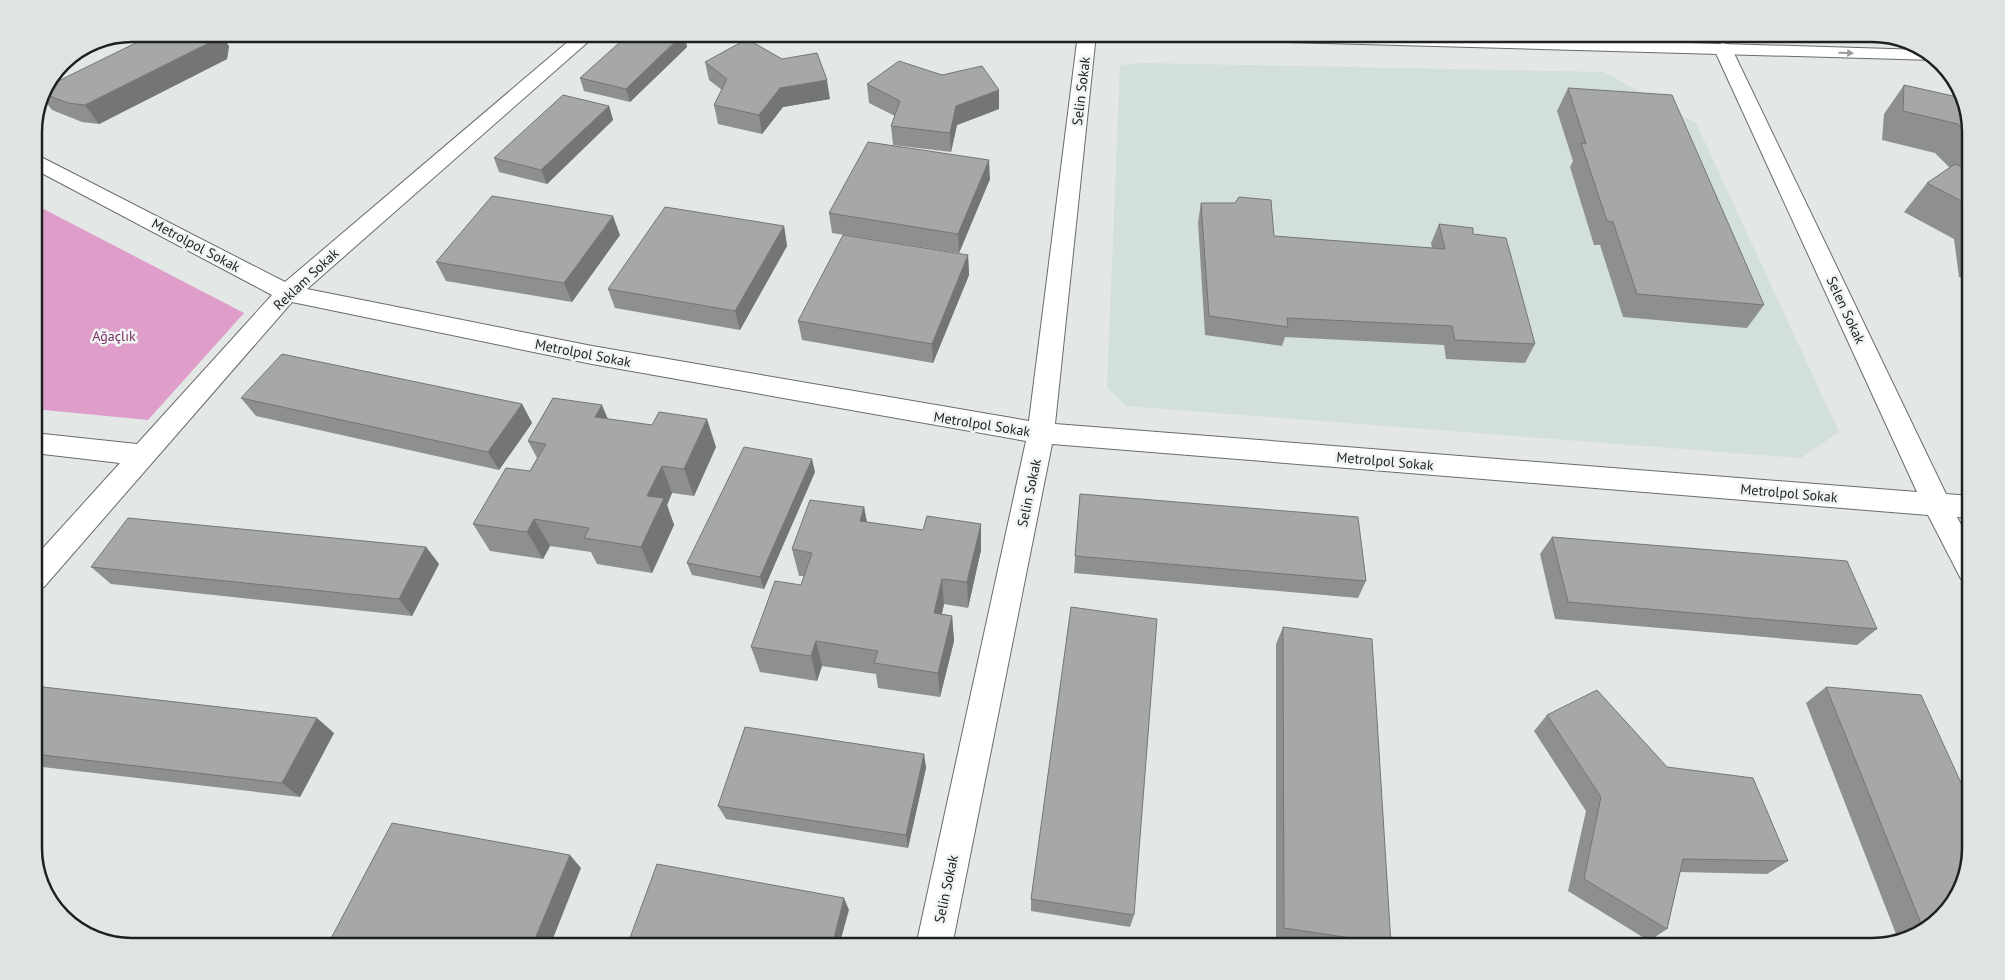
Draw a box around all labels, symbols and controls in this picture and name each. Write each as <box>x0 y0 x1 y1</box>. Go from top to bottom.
one-way arrow <box>1838 49 1854 57</box>
street label: Selin Sokak <box>1068 55 1094 126</box>
street label: Metrolpol Sokak <box>149 214 244 276</box>
street label: Reklam Sokak <box>270 244 343 314</box>
street label: Selen Sokak <box>1823 273 1870 347</box>
park label: Ağaçlık <box>92 327 136 345</box>
street label: Metrolpol Sokak <box>533 335 633 371</box>
street label: Metrolpol Sokak <box>932 407 1032 441</box>
street label: Metrolpol Sokak <box>1336 448 1435 474</box>
street label: Selin Sokak <box>1013 457 1045 529</box>
street label: Metrolpol Sokak <box>1740 480 1839 506</box>
street label: Selin Sokak <box>930 853 962 925</box>

